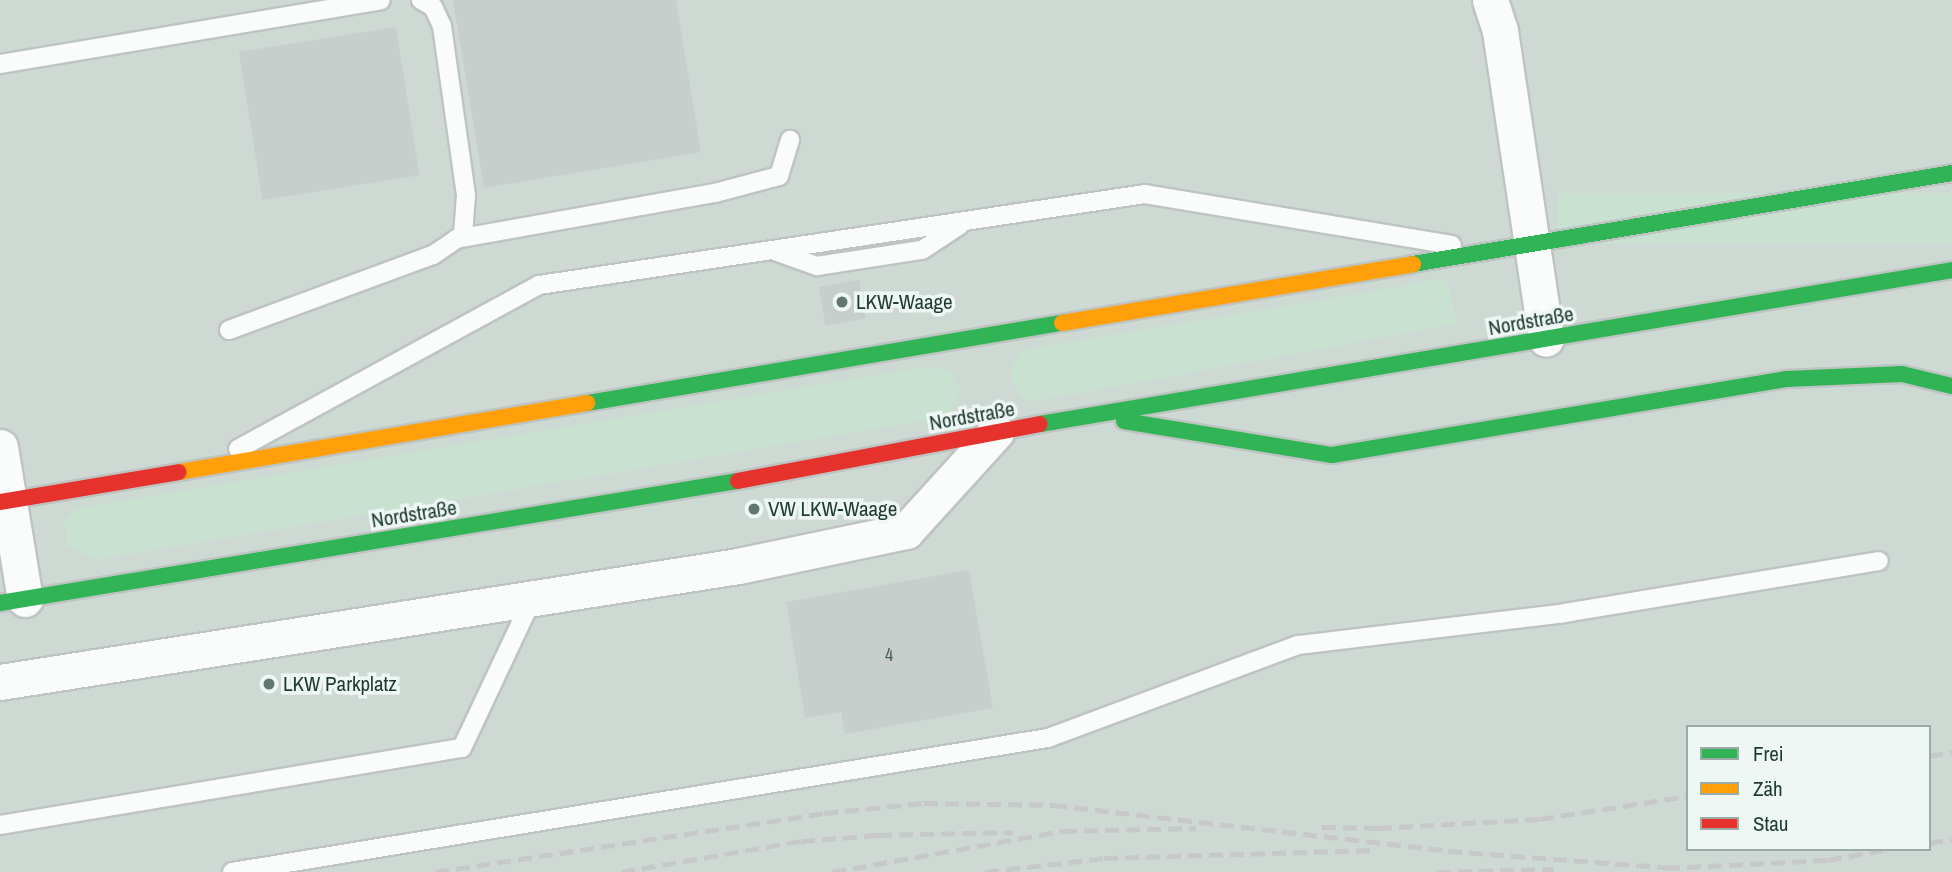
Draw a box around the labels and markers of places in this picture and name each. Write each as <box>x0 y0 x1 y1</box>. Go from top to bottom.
place label: LKW-Waage <box>856 289 953 315</box>
marker: LKW-Waage <box>834 294 850 310</box>
place label: VW LKW-Waage <box>768 496 897 522</box>
marker: VW LKW-Waage <box>746 501 762 517</box>
place label: LKW Parkplatz <box>283 671 397 697</box>
marker: LKW Parkplatz <box>261 676 277 692</box>

